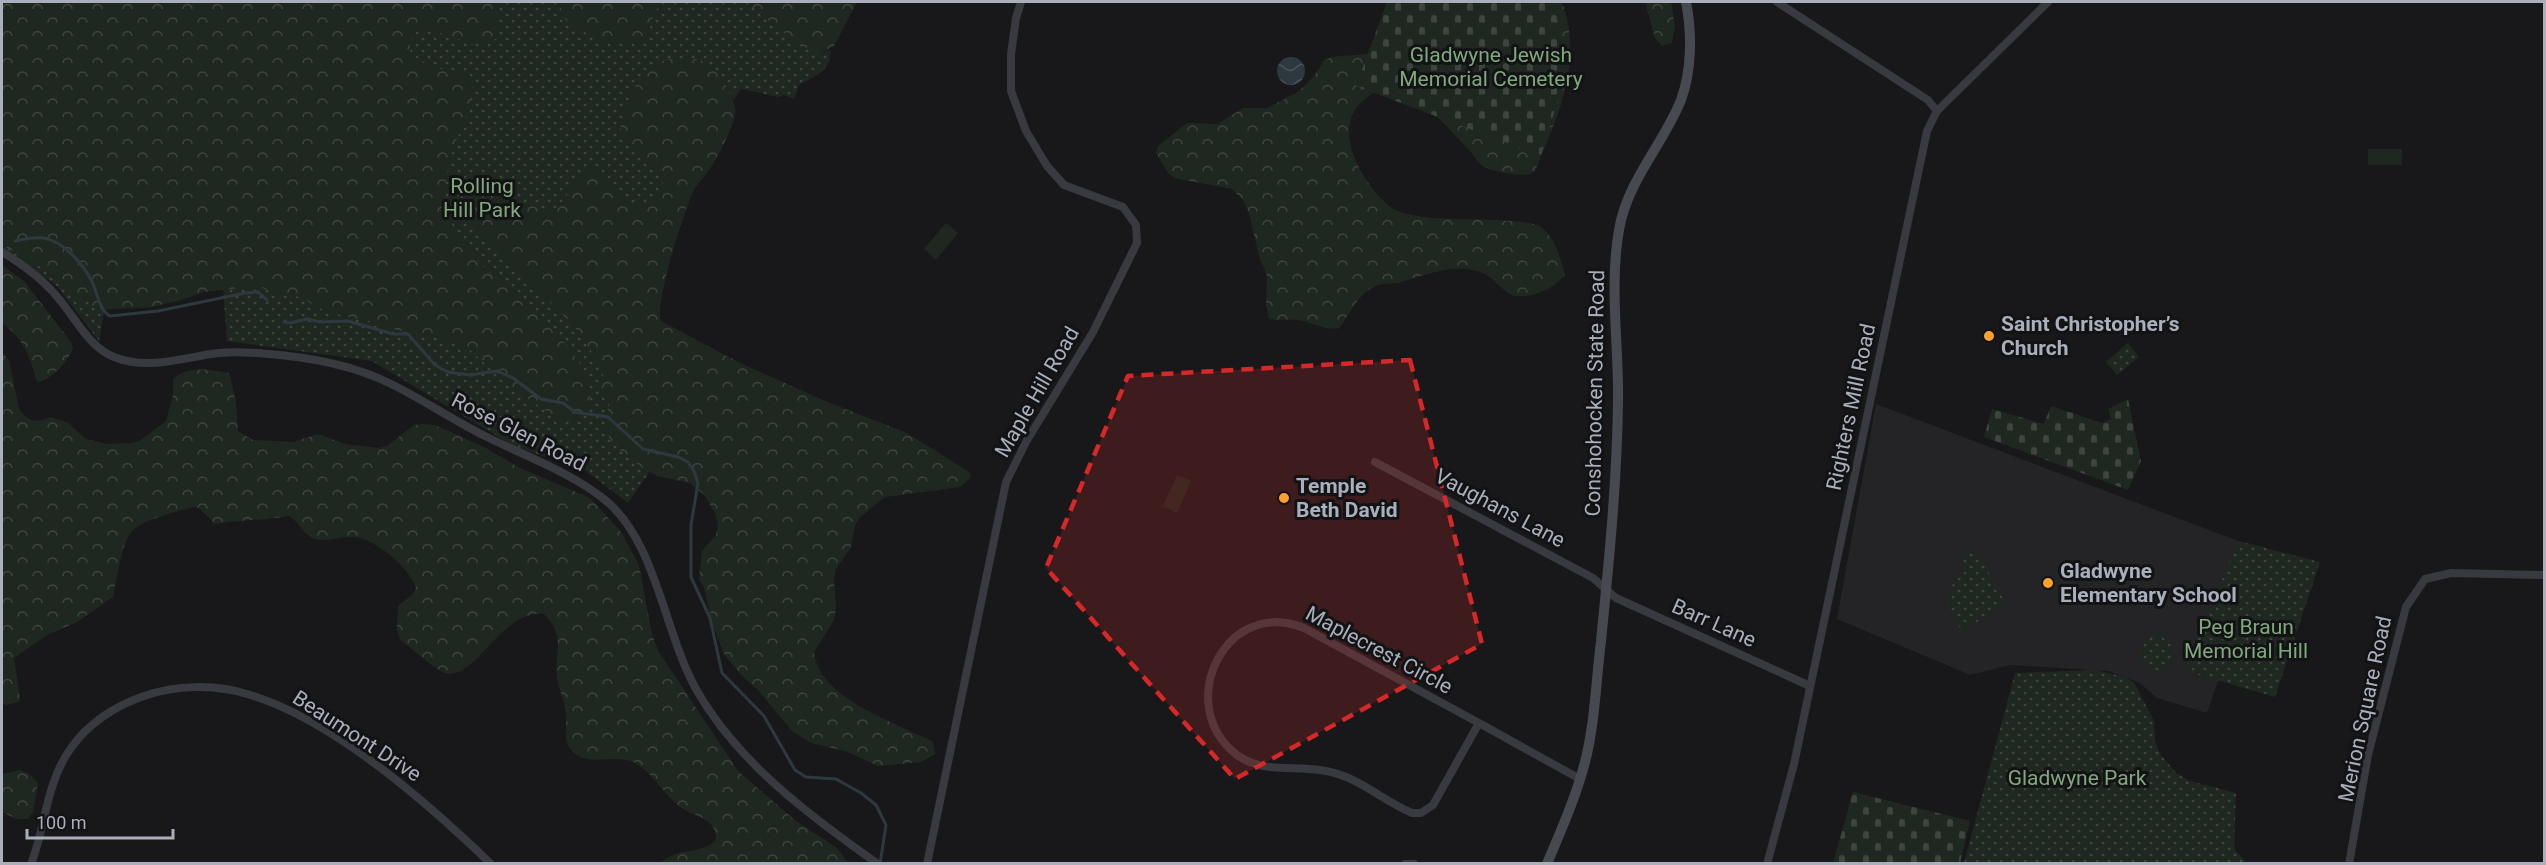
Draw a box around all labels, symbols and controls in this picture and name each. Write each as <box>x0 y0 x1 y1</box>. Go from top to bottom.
park label: Gladwyne Jewish Memorial Cemetery <box>1399 43 1583 91</box>
park label: Rolling Hill Park <box>443 174 521 222</box>
street label: Conshohocken State Road <box>1581 269 1609 517</box>
place label: Saint Christopher’s Church <box>2001 312 2180 360</box>
street label: Maple Hill Road <box>990 322 1084 462</box>
street label: Righters Mill Road <box>1822 322 1880 492</box>
marker: Saint Christopher’s Church <box>1982 329 1996 343</box>
street label: Rose Glen Road <box>448 388 590 476</box>
street label: Vaughans Lane <box>1431 464 1569 552</box>
place label: Temple Beth David <box>1296 474 1398 522</box>
marker: Temple Beth David <box>1277 491 1291 505</box>
place label: Gladwyne Elementary School <box>2060 559 2237 607</box>
marker: Gladwyne Elementary School <box>2041 576 2055 590</box>
street label: Barr Lane <box>1668 594 1760 652</box>
street label: Maplecrest Circle <box>1302 601 1456 699</box>
street label: Merion Square Road <box>2334 614 2396 804</box>
park label: Peg Braun Memorial Hill <box>2184 615 2308 663</box>
street label: Beaumont Drive <box>288 686 426 786</box>
park label: Gladwyne Park <box>2008 766 2147 790</box>
scale bar <box>27 802 172 840</box>
text: 100 m <box>36 812 87 833</box>

